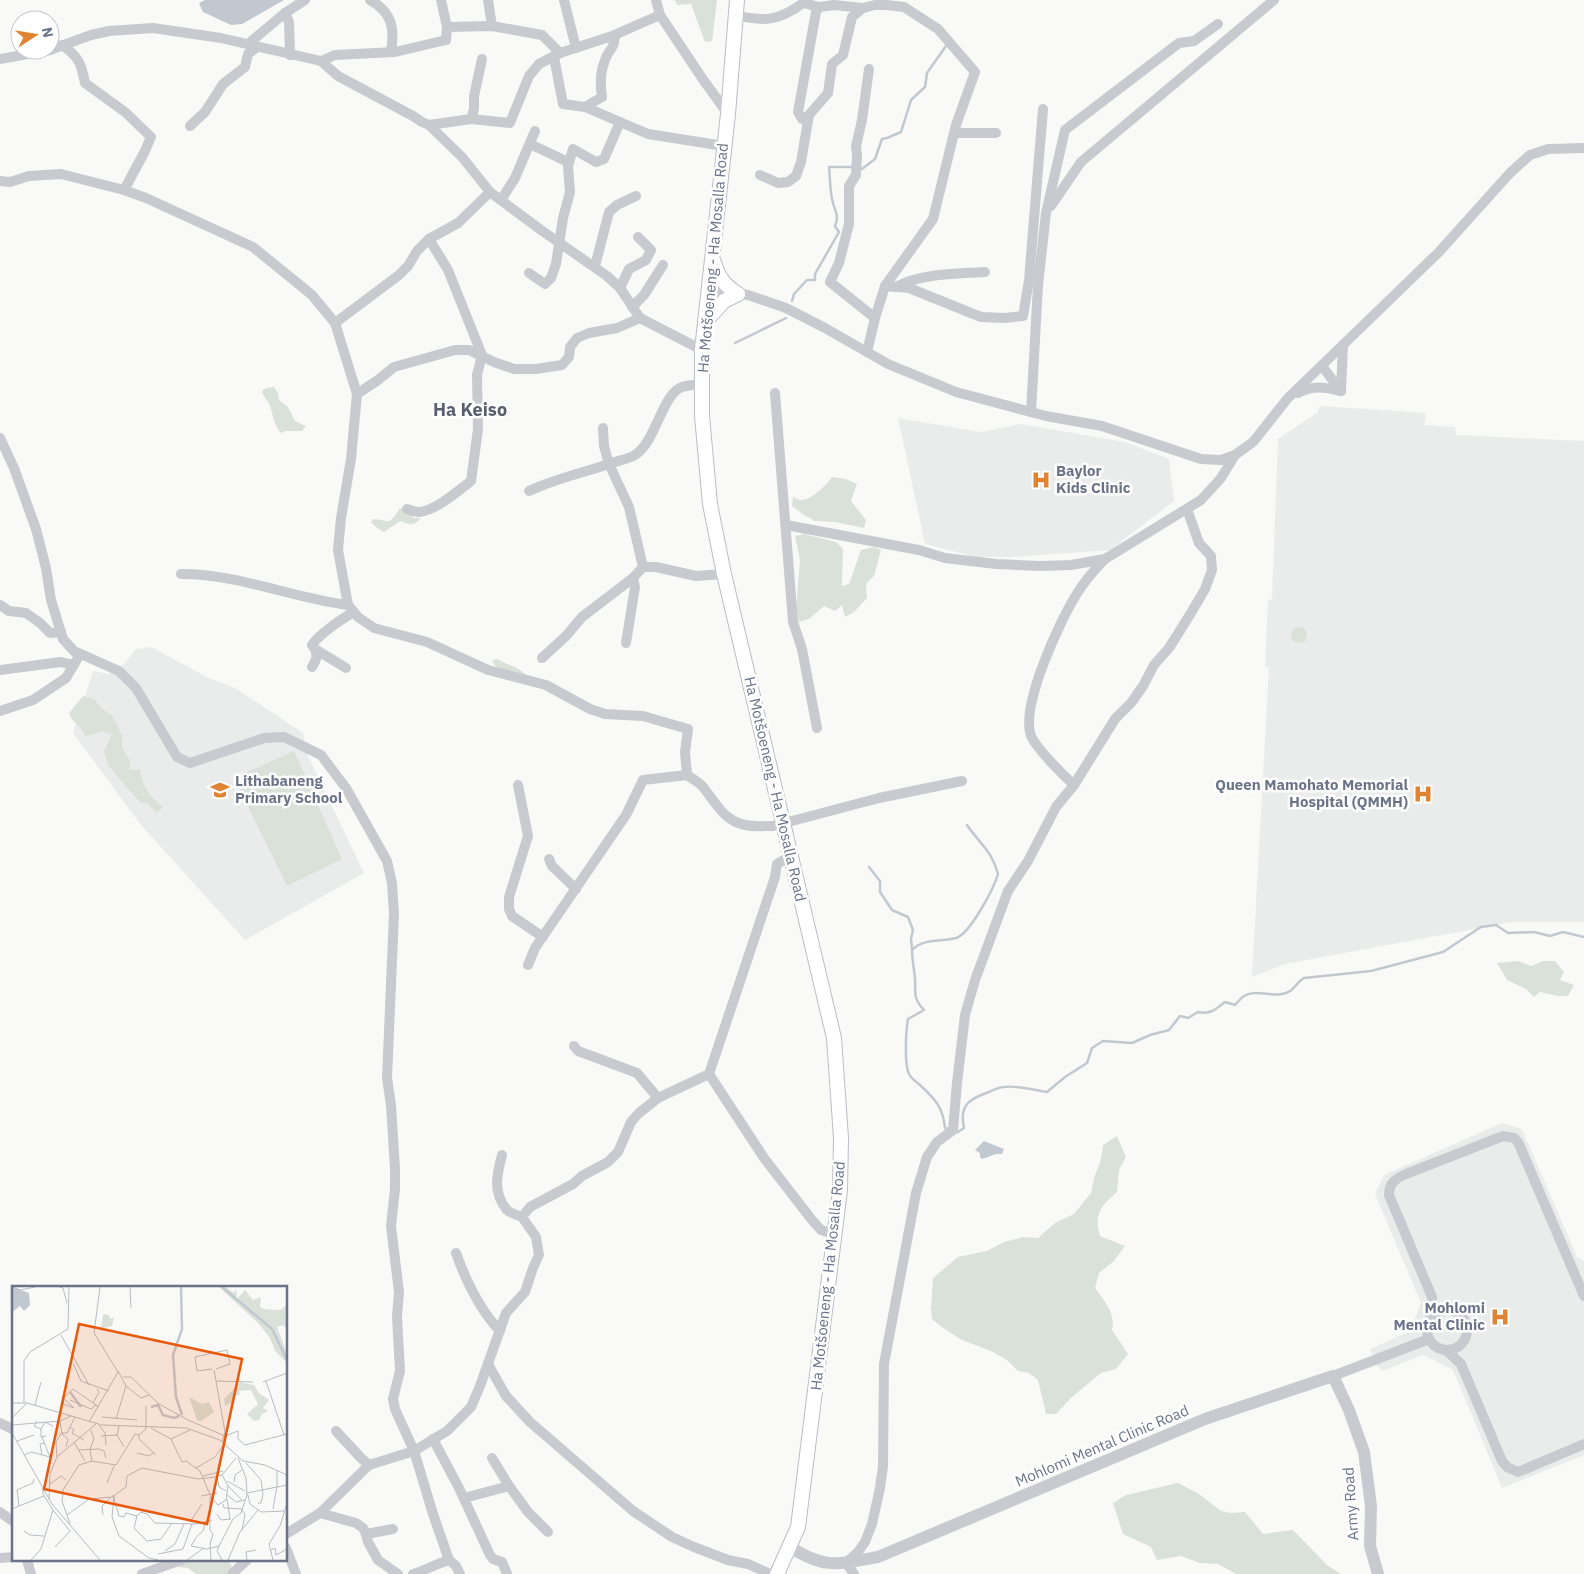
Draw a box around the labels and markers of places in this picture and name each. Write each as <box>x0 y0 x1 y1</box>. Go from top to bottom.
place label: Baylor Kids Clinic <box>1056 461 1131 497</box>
hospital icon: Baylor Kids Clinic <box>1030 469 1052 491</box>
place label: Lithabaneng Primary School <box>235 771 343 807</box>
place label: Queen Mamohato Memorial Hospital (QMMH) <box>1215 775 1408 811</box>
school or university icon: Lithabaneng Primary School <box>209 779 231 801</box>
hospital icon: Queen Mamohato Memorial Hospital (QMMH) <box>1412 783 1434 805</box>
place label: Mohlomi Mental Clinic <box>1393 1298 1485 1334</box>
hospital icon: Mohlomi Mental Clinic <box>1489 1306 1511 1328</box>

